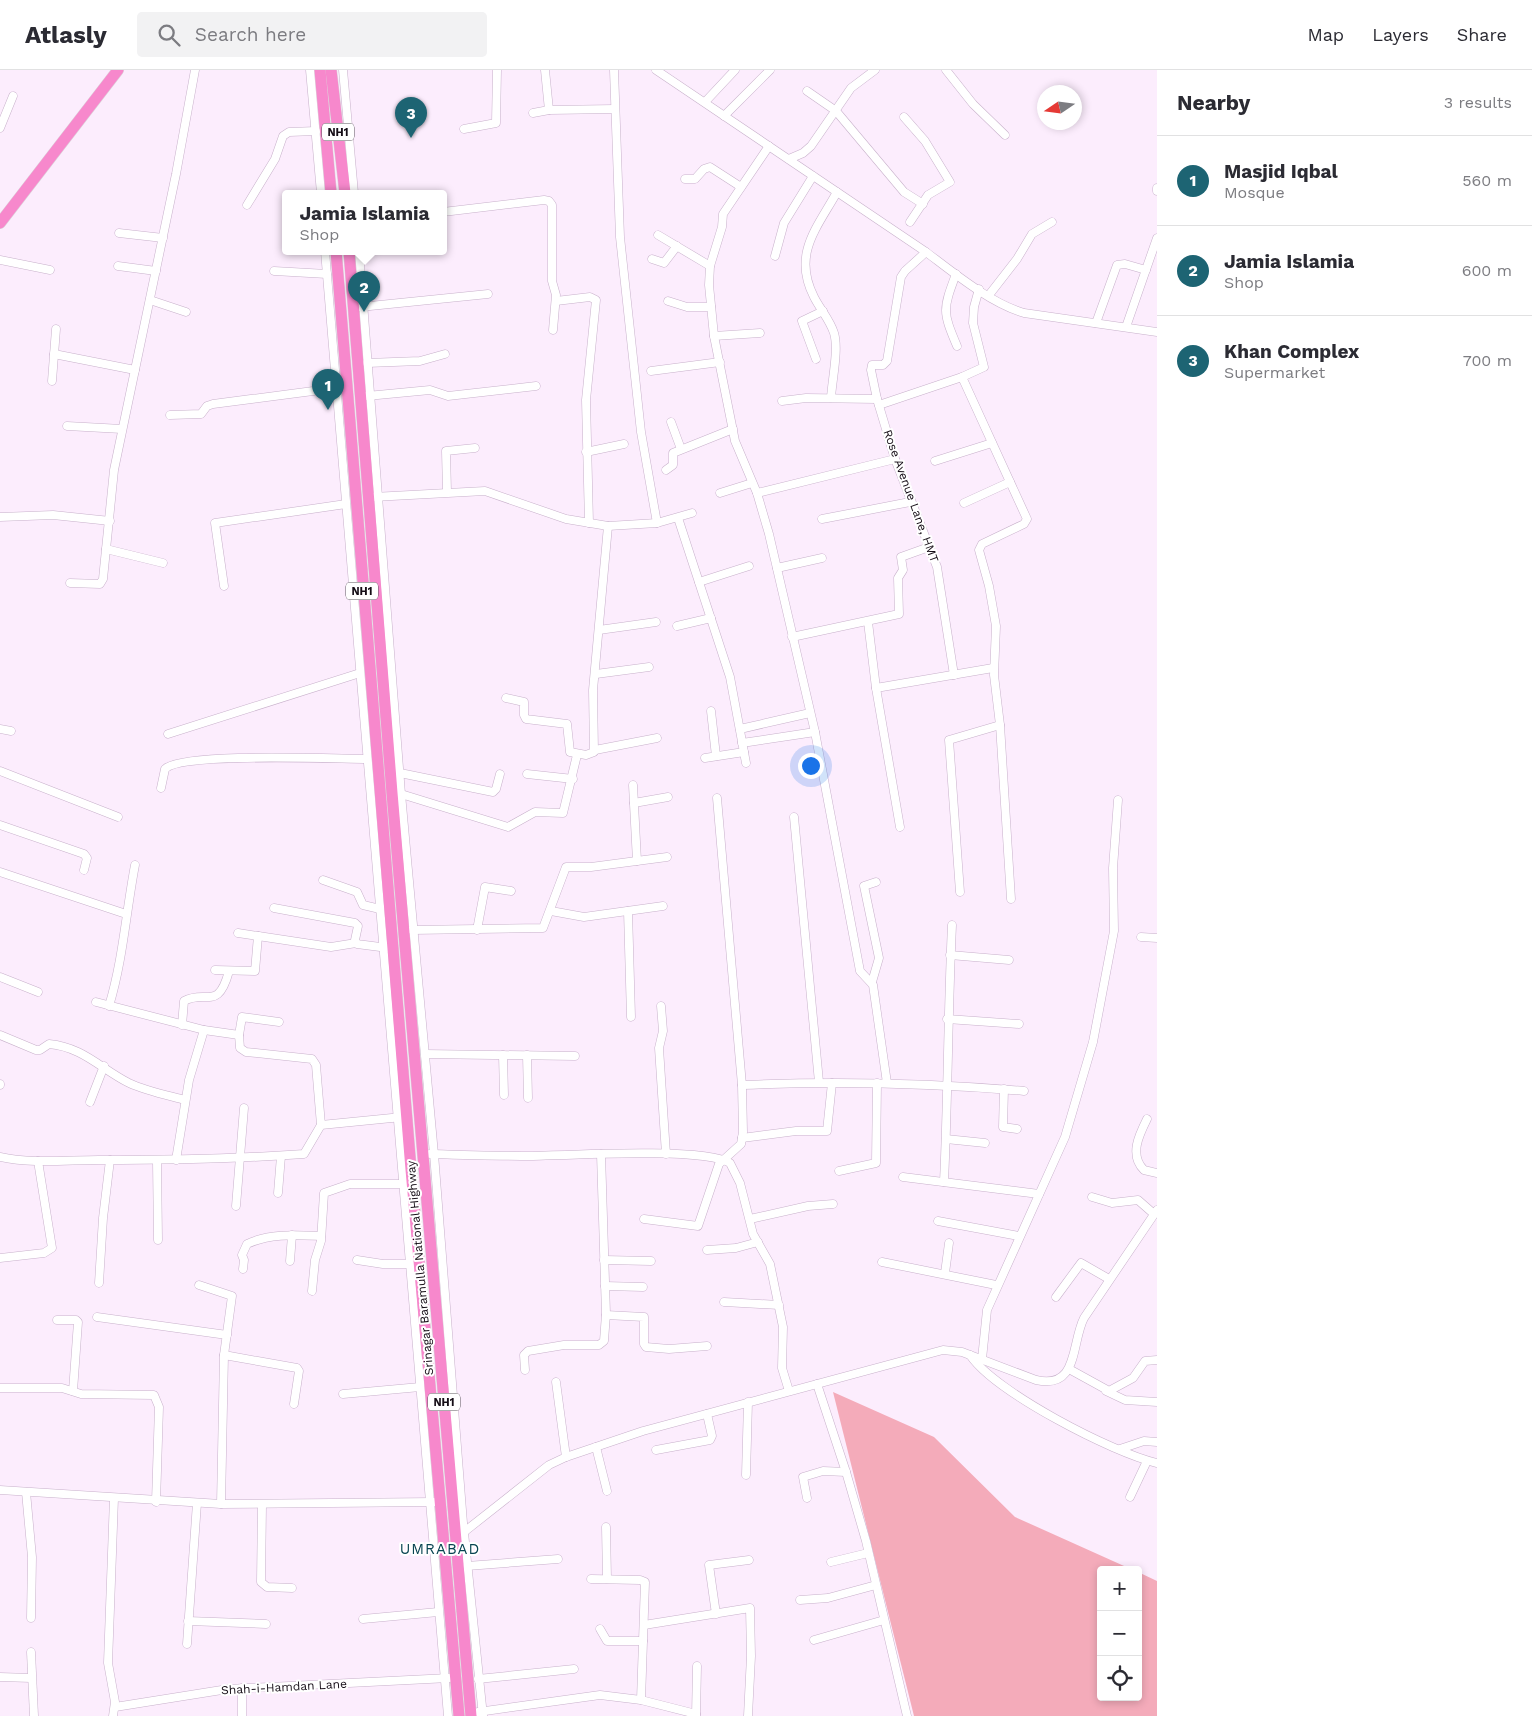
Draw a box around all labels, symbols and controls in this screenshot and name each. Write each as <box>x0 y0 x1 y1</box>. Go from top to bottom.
search box <box>137 12 487 57</box>
text: Atlasly <box>25 21 107 49</box>
icon: search <box>155 21 183 49</box>
text: Search here <box>195 23 306 46</box>
text: Map <box>1307 24 1344 45</box>
text: Layers <box>1372 24 1429 45</box>
text: Share <box>1457 24 1507 45</box>
north arrow <box>1037 85 1082 130</box>
text: Nearby <box>1177 90 1250 115</box>
text: 3 results <box>1444 93 1512 112</box>
pin: 3 <box>395 97 427 138</box>
road number: NH1 <box>322 124 354 140</box>
text: Masjid Iqbal <box>1224 160 1338 183</box>
text: 1 <box>1190 171 1196 190</box>
text: 560 m <box>1462 171 1512 190</box>
text: Mosque <box>1224 183 1285 202</box>
popup <box>282 190 447 255</box>
text: Jamia Islamia <box>299 202 430 225</box>
text: Shop <box>299 225 339 244</box>
text: Jamia Islamia <box>1224 250 1354 273</box>
text: 2 <box>1188 261 1198 280</box>
text: 600 m <box>1462 261 1512 280</box>
pin: 2 <box>348 271 380 312</box>
text: Shop <box>1224 273 1264 292</box>
text: Khan Complex <box>1224 340 1359 363</box>
text: 3 <box>1188 351 1198 370</box>
text: 700 m <box>1463 351 1512 370</box>
text: Supermarket <box>1224 363 1325 382</box>
pin: 1 <box>312 369 344 410</box>
street label: Rose Avenue Lane, HMT <box>880 428 942 564</box>
road number: NH1 <box>346 582 378 600</box>
your location <box>798 753 824 779</box>
street label: Srinagar Baramulla National Highway <box>404 1159 436 1376</box>
road number: NH1 <box>428 1394 460 1410</box>
district label: UMRABAD <box>400 1540 480 1558</box>
map controls <box>1097 1566 1142 1701</box>
button: + <box>1097 1566 1142 1611</box>
button: − <box>1097 1611 1142 1656</box>
button: locate <box>1097 1656 1142 1701</box>
street label: Shah-i-Hamdan Lane <box>221 1677 347 1697</box>

